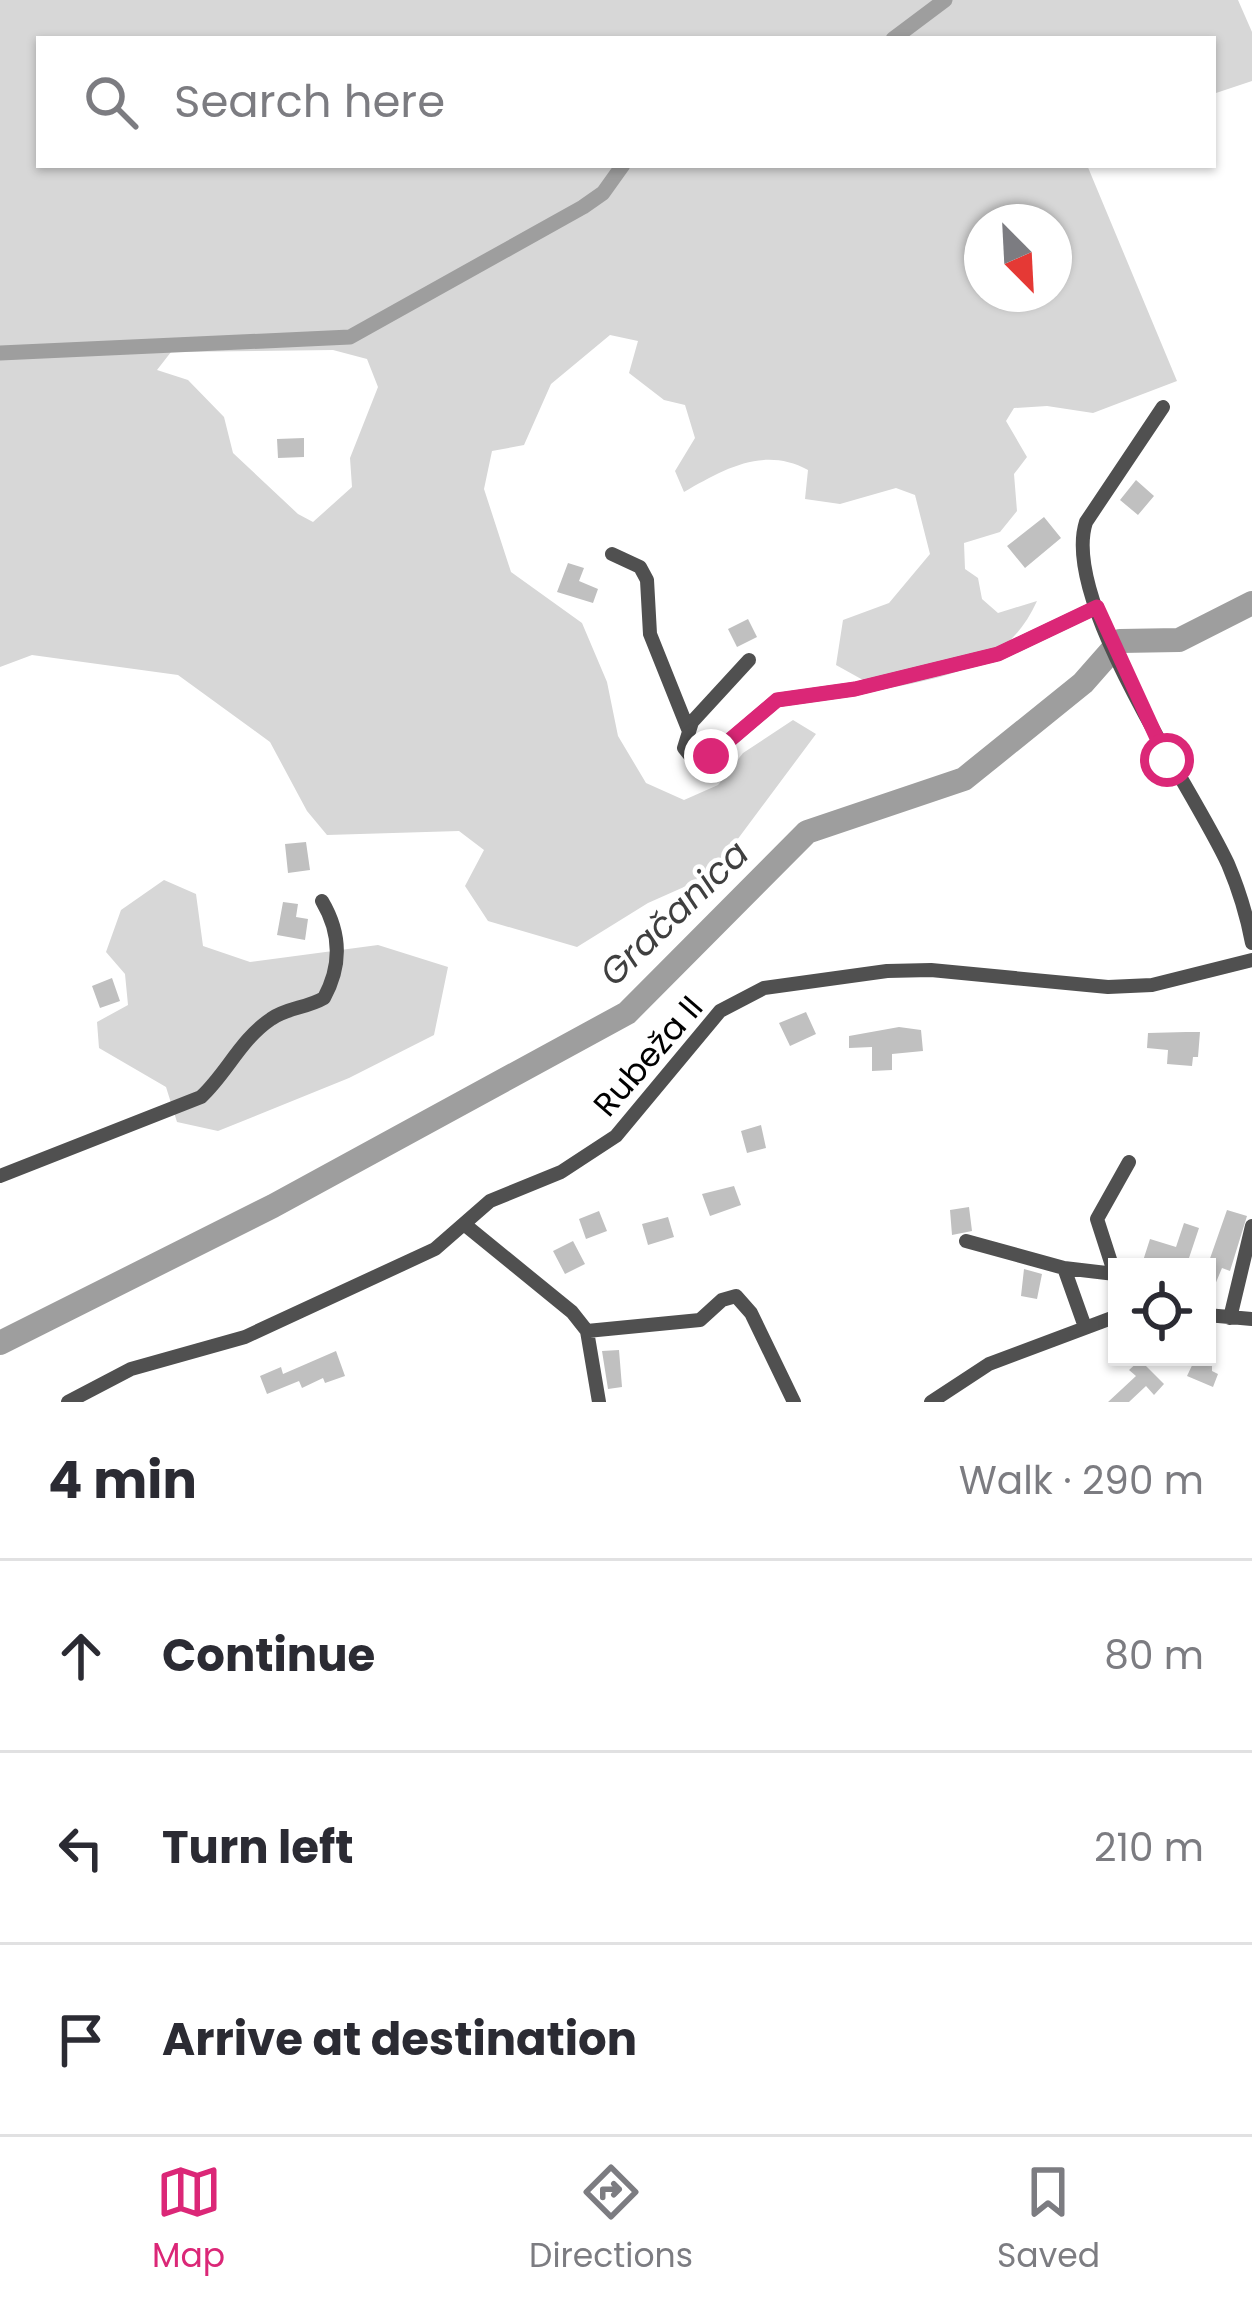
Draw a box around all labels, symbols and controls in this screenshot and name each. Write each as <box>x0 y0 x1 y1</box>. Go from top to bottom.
search box <box>36 36 1216 168</box>
icon: search <box>78 69 144 135</box>
text: Search here <box>174 70 445 133</box>
north arrow <box>964 204 1072 312</box>
route end <box>684 729 738 783</box>
route start <box>1140 733 1194 787</box>
water label: Gračanica <box>588 829 760 997</box>
street label: Rubeža II <box>582 985 714 1127</box>
map controls <box>1108 1258 1216 1366</box>
button: locate <box>1108 1258 1216 1366</box>
text: 4 min <box>48 1444 197 1516</box>
text: Walk · 290 m <box>959 1453 1204 1508</box>
icon: ahead <box>48 1623 114 1689</box>
text: Continue <box>162 1624 375 1687</box>
text: 80 m <box>1104 1628 1204 1683</box>
icon: left <box>48 1815 114 1881</box>
text: Turn left <box>162 1816 354 1879</box>
text: 210 m <box>1094 1820 1204 1875</box>
icon: arrive <box>48 2007 114 2073</box>
text: Arrive at destination <box>162 2008 637 2071</box>
tab: Map <box>152 2159 225 2281</box>
tab: Directions <box>529 2159 693 2281</box>
tab: Saved <box>997 2159 1100 2281</box>

